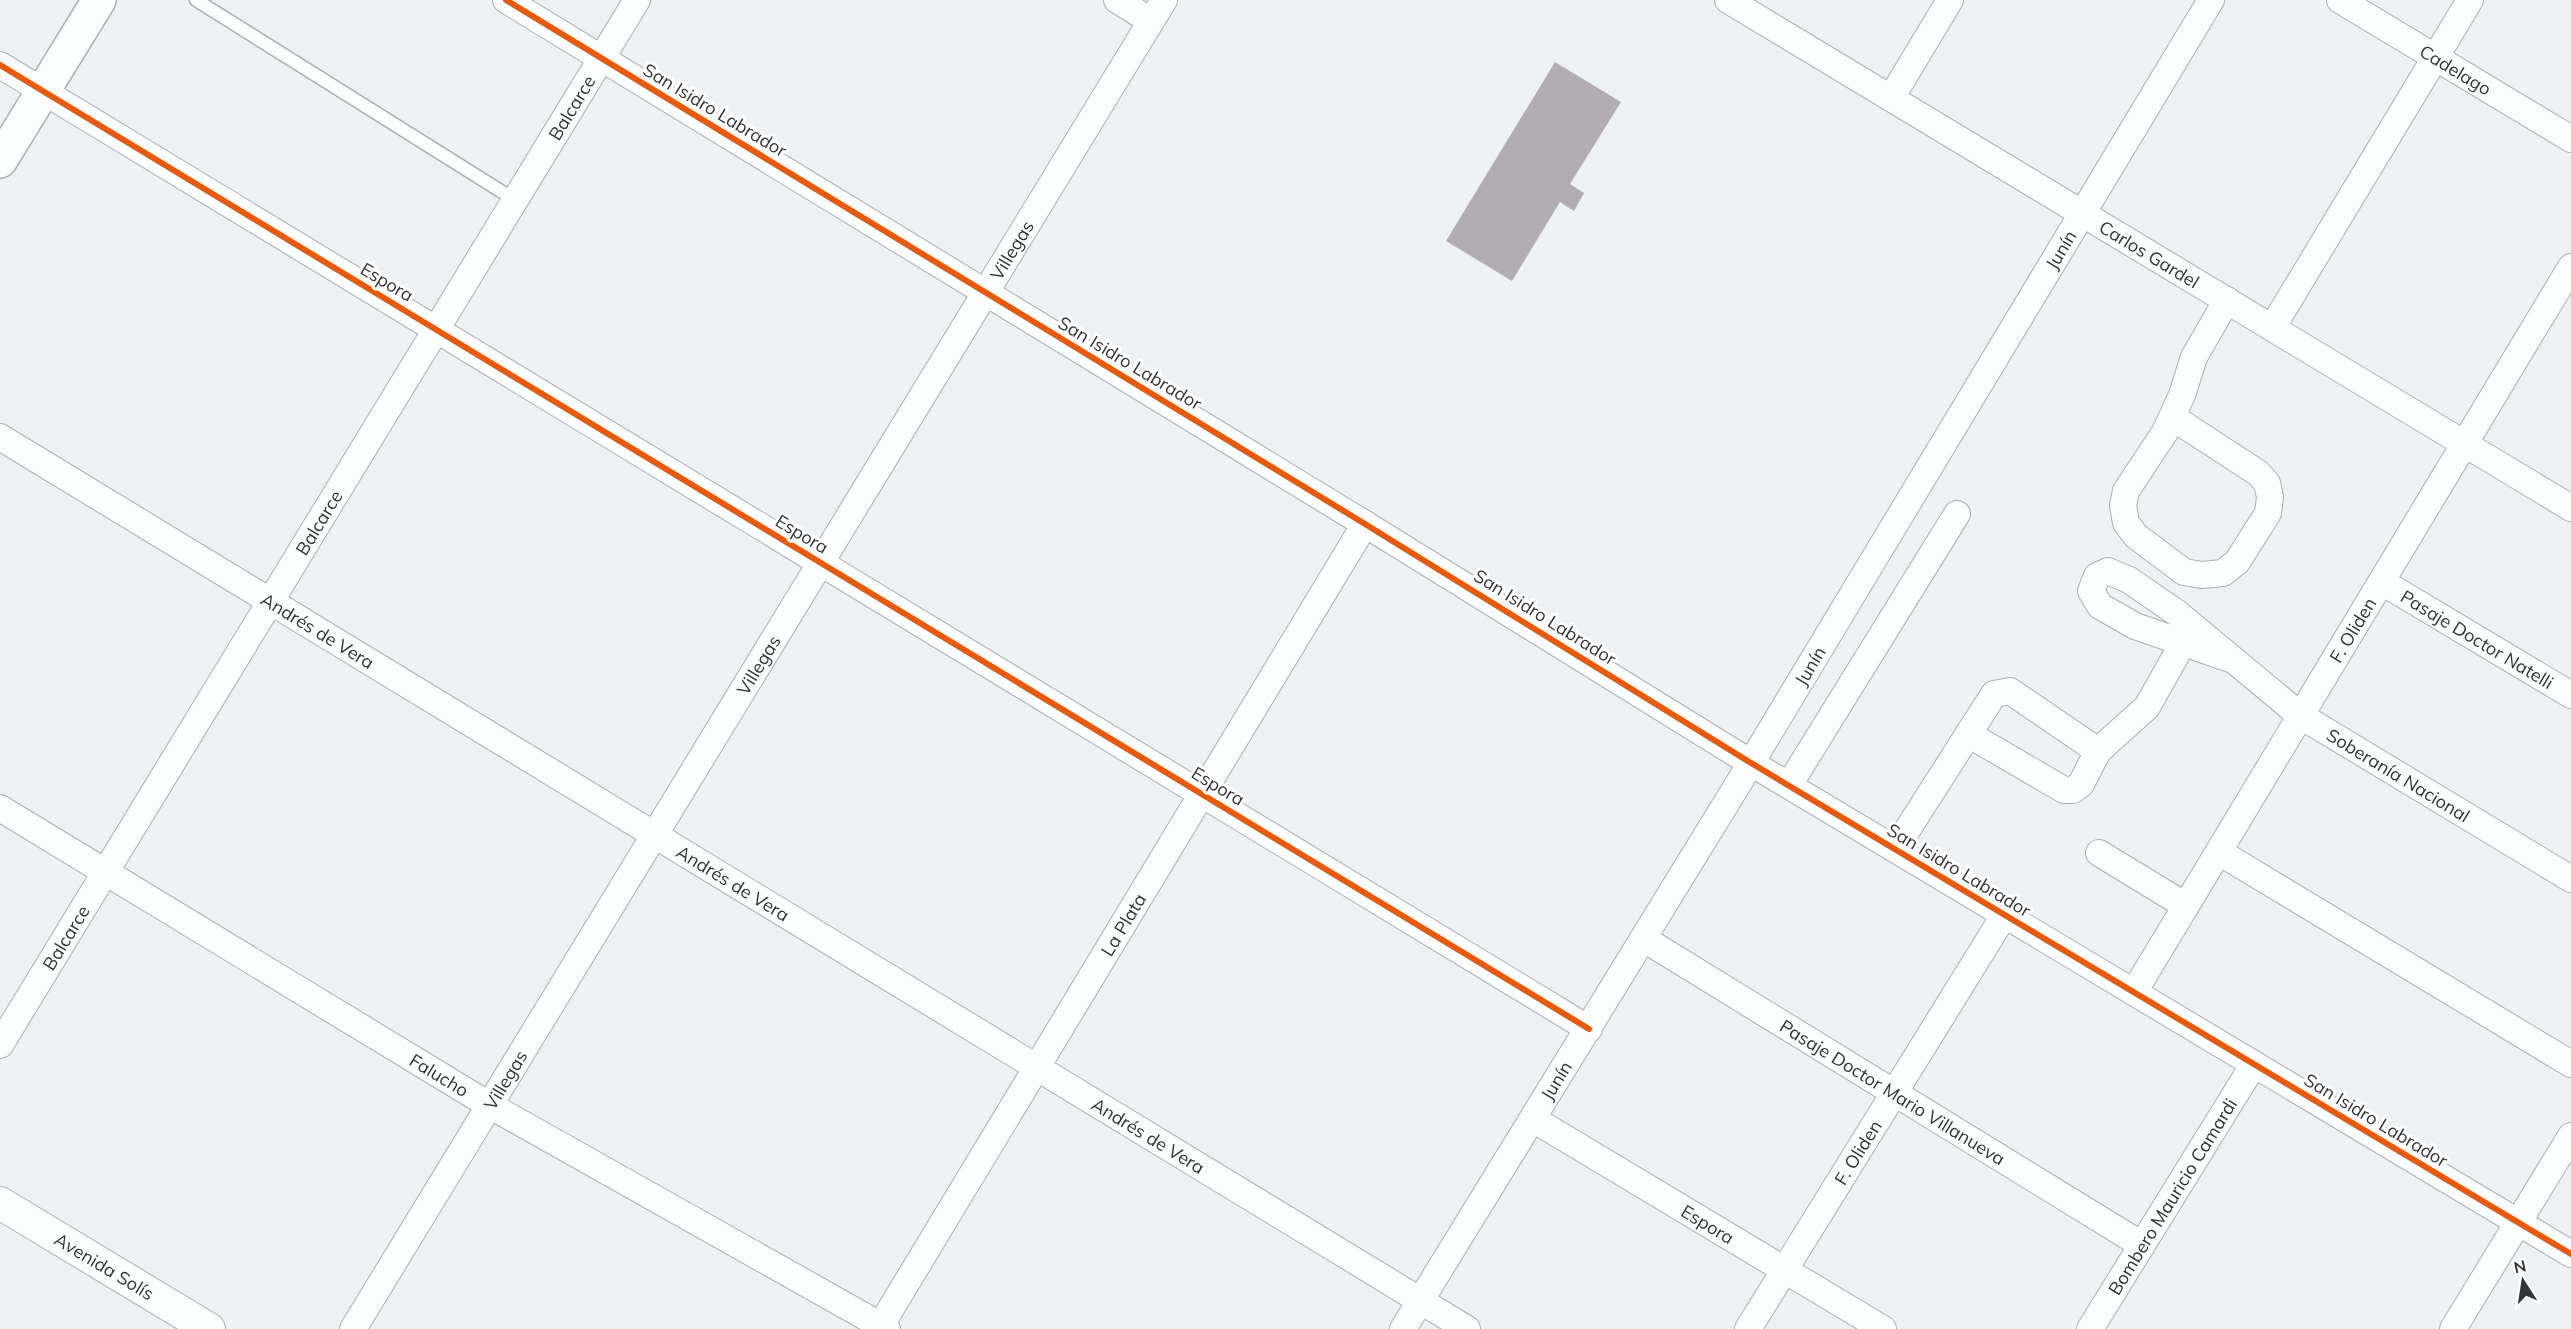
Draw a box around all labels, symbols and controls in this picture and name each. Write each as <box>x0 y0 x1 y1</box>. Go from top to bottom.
street label: Cadelago <box>2416 39 2496 100</box>
street label: San Isidro Labrador <box>639 58 791 162</box>
street label: Balcarce <box>543 71 600 144</box>
street label: Carlos Gardel <box>2095 215 2204 293</box>
street label: Villegas <box>984 216 1038 284</box>
street label: Junín <box>2040 226 2081 273</box>
street label: Espora <box>356 257 418 307</box>
street label: San Isidro Labrador <box>1054 311 1206 415</box>
street label: Balcarce <box>290 486 347 559</box>
street label: Espora <box>771 509 833 559</box>
street label: San Isidro Labrador <box>1470 564 1621 670</box>
street label: Pasaje Doctor Natelli <box>2397 584 2558 694</box>
street label: Andrés de Vera <box>257 587 379 673</box>
street label: F. Oliden <box>2324 593 2381 667</box>
street label: Villegas <box>731 631 785 699</box>
street label: Junín <box>1789 642 1830 690</box>
street label: Soberanía Nacional <box>2323 723 2474 827</box>
street label: Espora <box>1187 761 1249 811</box>
street label: San Isidro Labrador <box>1883 818 2035 922</box>
street label: Andrés de Vera <box>672 840 794 926</box>
street label: La Plata <box>1095 889 1151 960</box>
street label: Balcarce <box>37 901 94 974</box>
street label: Pasaje Doctor Mario Villanueva <box>1776 1014 2010 1170</box>
street label: Villegas <box>478 1046 532 1114</box>
street label: Falucho <box>406 1048 473 1102</box>
street label: Junín <box>1535 1056 1577 1104</box>
street label: San Isidro Labrador <box>2300 1068 2452 1172</box>
street label: Andrés de Vera <box>1088 1092 1209 1178</box>
street label: Bombero Mauricio Camardi <box>2103 1094 2242 1299</box>
street label: F. Oliden <box>1829 1115 1886 1189</box>
street label: Espora <box>1677 1199 1739 1249</box>
street label: Avenida Solís <box>50 1227 159 1305</box>
north arrow <box>2493 1251 2553 1311</box>
text: N <box>2512 1255 2528 1277</box>

